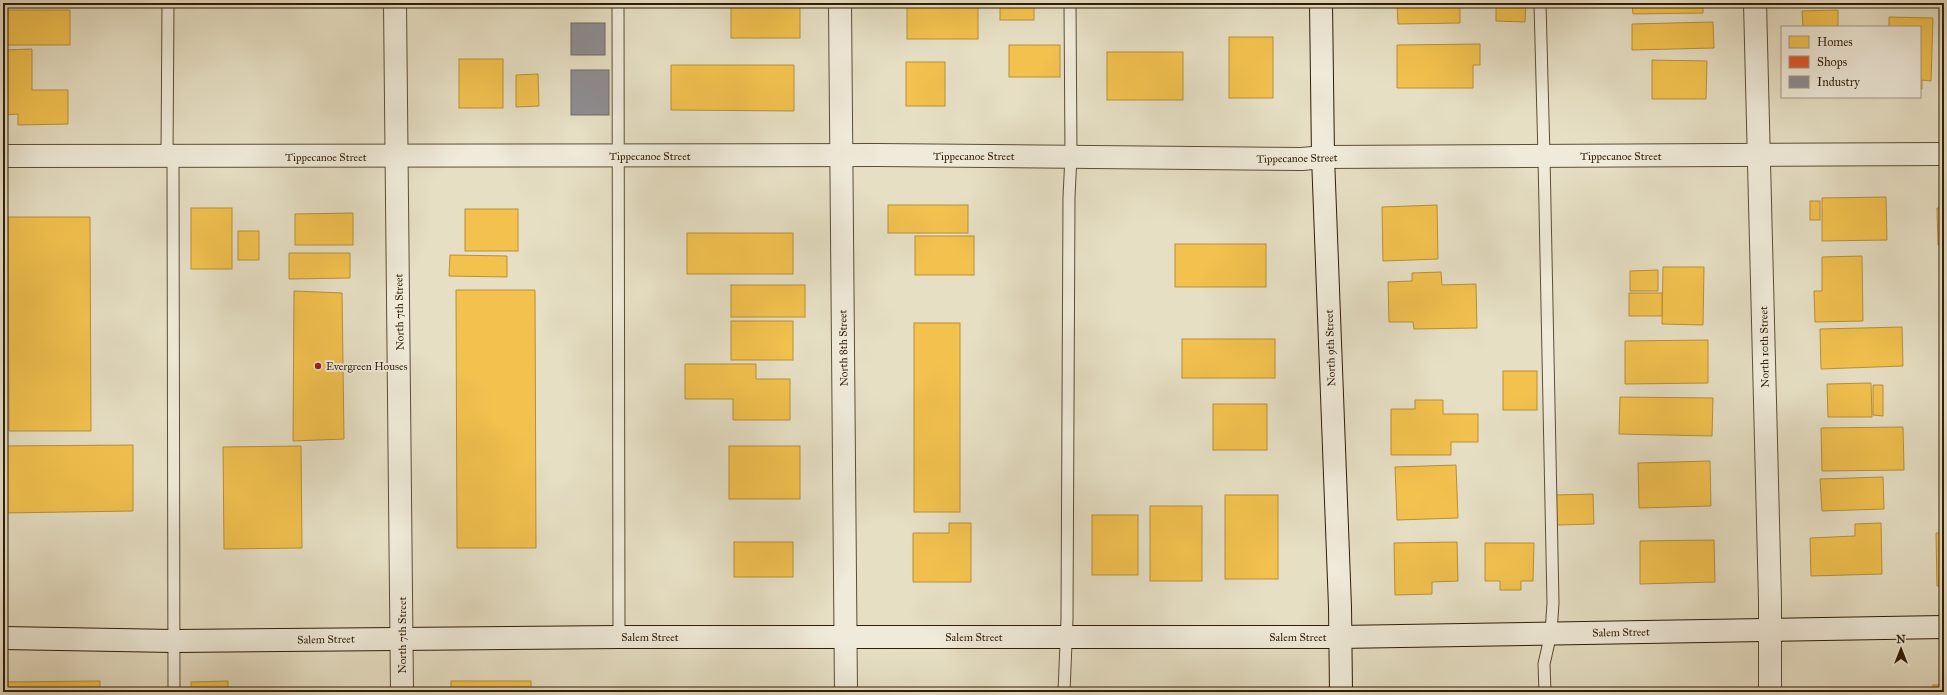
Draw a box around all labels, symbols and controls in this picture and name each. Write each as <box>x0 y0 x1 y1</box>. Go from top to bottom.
legend <box>1781 26 1921 98</box>
text: Homes <box>1817 35 1853 49</box>
text: Shops <box>1817 55 1847 69</box>
text: Industry <box>1817 75 1860 89</box>
street label: Tippecanoe Street <box>609 150 691 163</box>
street label: Tippecanoe Street <box>933 150 1015 163</box>
street label: Tippecanoe Street <box>1580 150 1662 163</box>
street label: Tippecanoe Street <box>285 151 367 164</box>
street label: Tippecanoe Street <box>1256 151 1338 166</box>
street label: North 7th Street <box>392 273 407 351</box>
street label: North 10th Street <box>1757 306 1772 388</box>
street label: North 8th Street <box>836 309 851 386</box>
street label: North 9th Street <box>1323 309 1338 387</box>
place label: Evergreen Houses <box>326 360 408 373</box>
marker: Evergreen Houses <box>313 361 323 371</box>
street label: North 7th Street <box>396 596 409 673</box>
street label: Salem Street <box>1592 625 1650 640</box>
north arrow <box>1881 629 1921 669</box>
street label: Salem Street <box>621 631 679 644</box>
street label: Salem Street <box>945 631 1003 644</box>
street label: Salem Street <box>1269 631 1327 644</box>
street label: Salem Street <box>297 632 355 647</box>
text: N <box>1896 633 1906 646</box>

